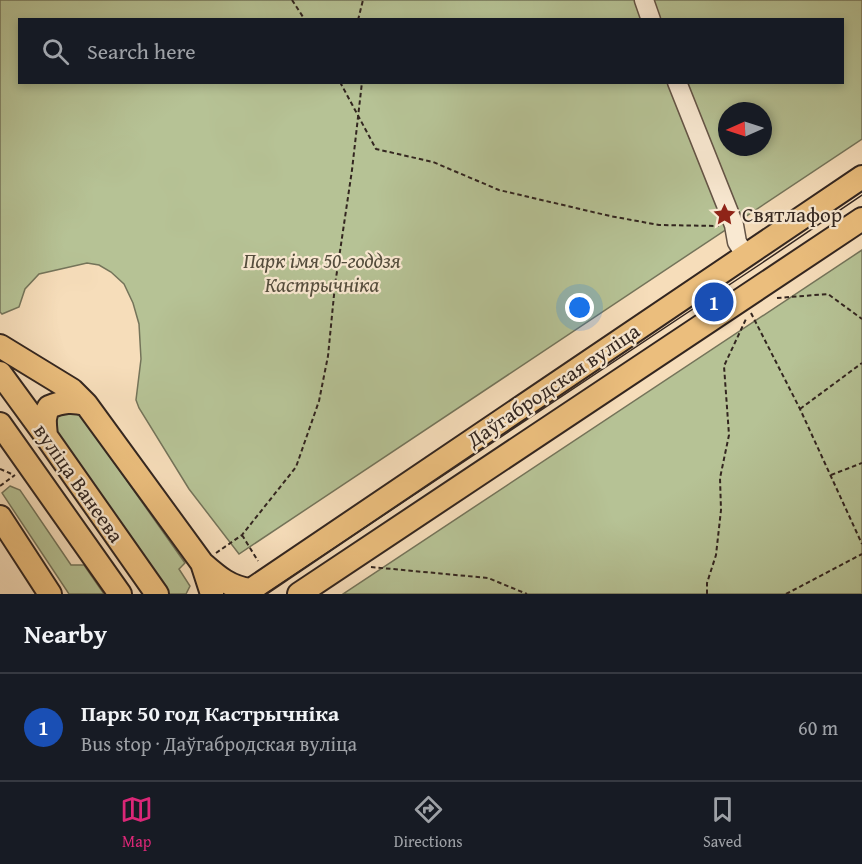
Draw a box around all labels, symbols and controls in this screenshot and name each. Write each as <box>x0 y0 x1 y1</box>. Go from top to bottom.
search box <box>18 18 844 84</box>
icon: search <box>39 35 72 68</box>
text: Search here <box>87 35 196 67</box>
north arrow <box>718 102 772 156</box>
place label: Святлафор <box>742 199 842 230</box>
place icon: Святлафор <box>711 201 737 227</box>
park label: Парк імя 50-годдзя Кастрычніка <box>243 245 401 300</box>
pin: 1 <box>694 280 734 324</box>
your location <box>565 293 594 322</box>
street label: Даўгабродская вуліца <box>459 315 646 455</box>
street label: вуліца Ванеева <box>26 417 132 549</box>
text: Nearby <box>24 614 107 653</box>
text: Парк 50 год Кастрычніка <box>81 697 339 729</box>
text: 1 <box>38 713 49 742</box>
text: 60 m <box>798 713 838 742</box>
text: Bus stop · Даўгабродская вуліца <box>81 729 357 758</box>
tab: Map <box>120 793 153 853</box>
tab: Directions <box>394 793 463 853</box>
tab: Saved <box>703 793 742 853</box>

